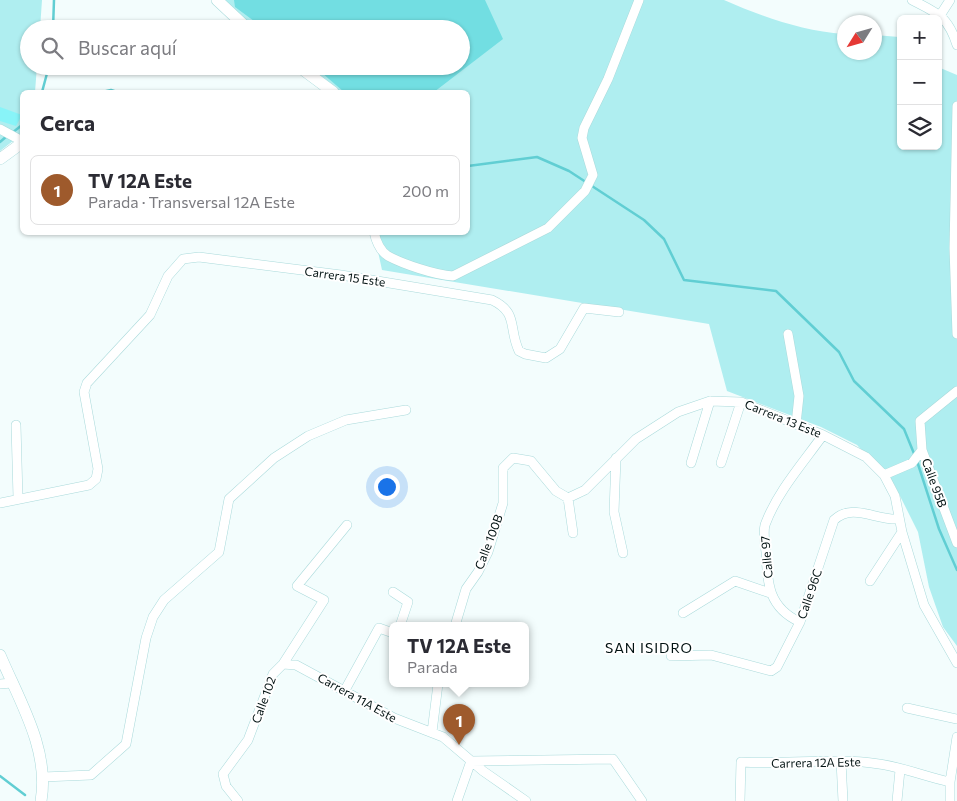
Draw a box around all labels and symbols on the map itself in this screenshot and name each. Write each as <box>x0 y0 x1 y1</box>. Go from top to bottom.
north arrow <box>837 15 882 60</box>
street label: Carrera 15 Este <box>304 263 386 289</box>
street label: Carrera 13 Este <box>743 396 824 440</box>
street label: Calle 95B <box>920 456 950 509</box>
your location <box>374 474 400 500</box>
street label: Calle 100B <box>471 512 505 571</box>
street label: Calle 97 <box>757 535 775 579</box>
street label: Calle 96C <box>794 567 824 621</box>
district label: SAN ISIDRO <box>605 639 693 656</box>
street label: Carrera 11A Este <box>316 670 399 725</box>
street label: Calle 102 <box>248 674 278 725</box>
pin: 1 <box>443 704 475 745</box>
street label: Carrera 12A Este <box>771 754 861 770</box>

